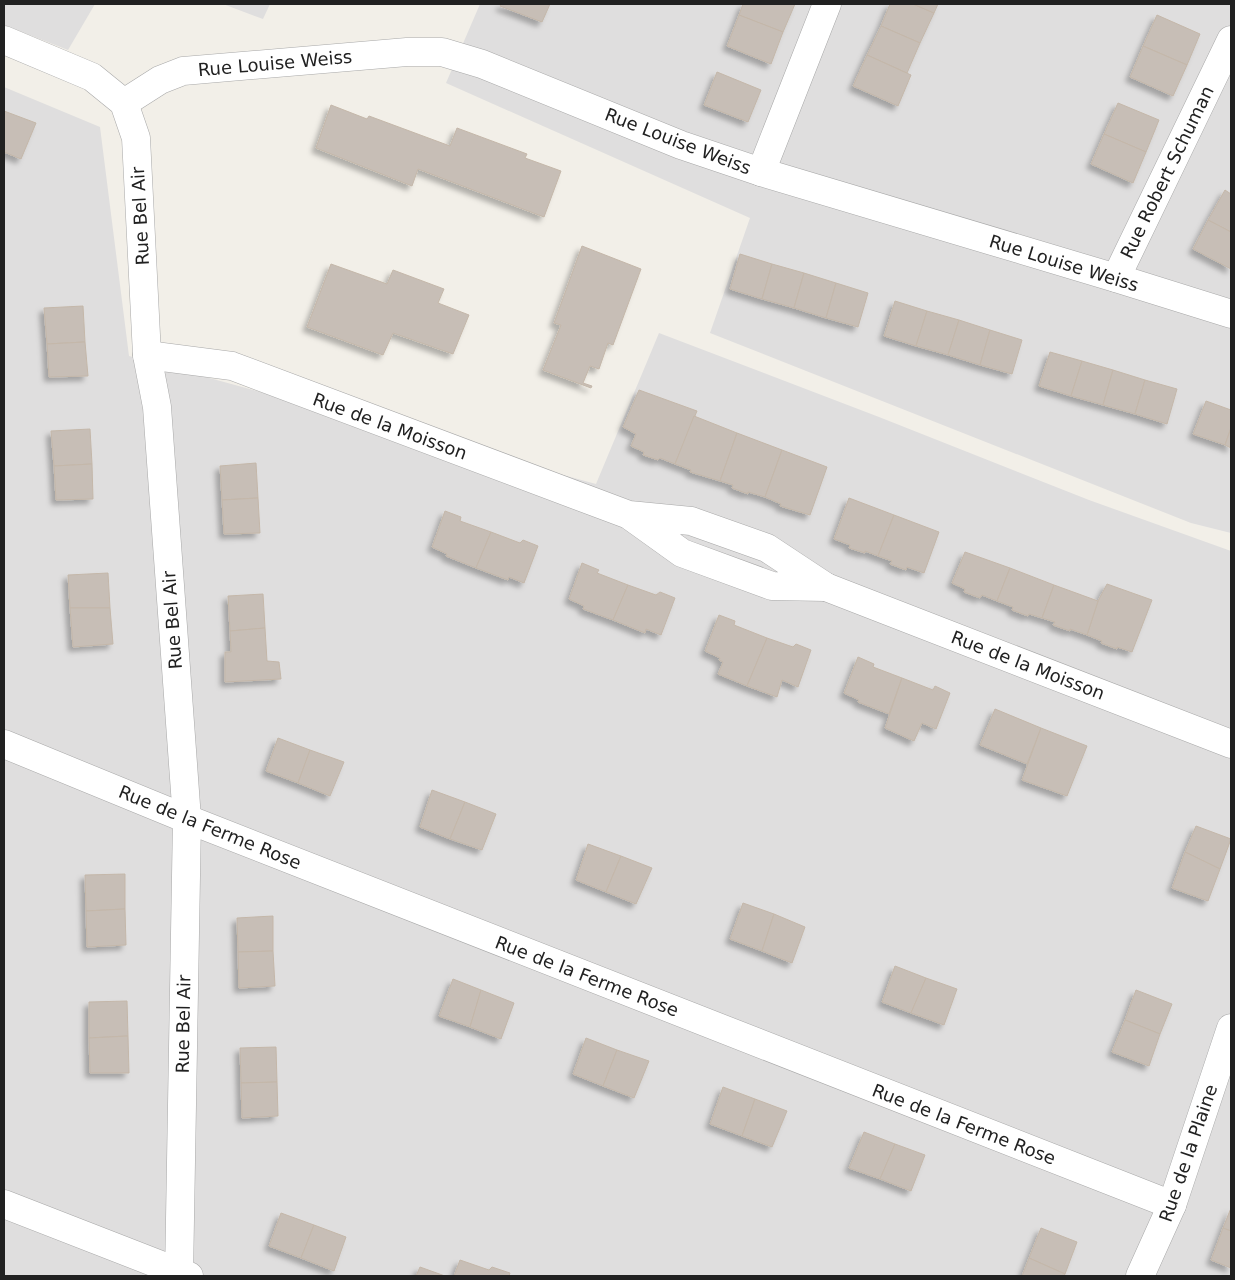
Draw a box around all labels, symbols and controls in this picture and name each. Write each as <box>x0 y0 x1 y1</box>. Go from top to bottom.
street label: Rue Louise Weiss <box>197 46 353 80</box>
street label: Rue Robert Schuman <box>1116 82 1218 262</box>
street label: Rue Louise Weiss <box>602 103 754 179</box>
street label: Rue Bel Air <box>127 166 153 266</box>
street label: Rue Louise Weiss <box>987 230 1141 296</box>
street label: Rue de la Moisson <box>310 388 470 464</box>
street label: Rue Bel Air <box>158 569 186 670</box>
street label: Rue de la Moisson <box>948 626 1108 704</box>
street label: Rue de la Ferme Rose <box>116 781 304 873</box>
street label: Rue de la Ferme Rose <box>492 931 682 1021</box>
street label: Rue Bel Air <box>172 974 194 1074</box>
street label: Rue de la Ferme Rose <box>869 1079 1059 1169</box>
street label: Rue de la Plaine <box>1155 1081 1221 1225</box>

